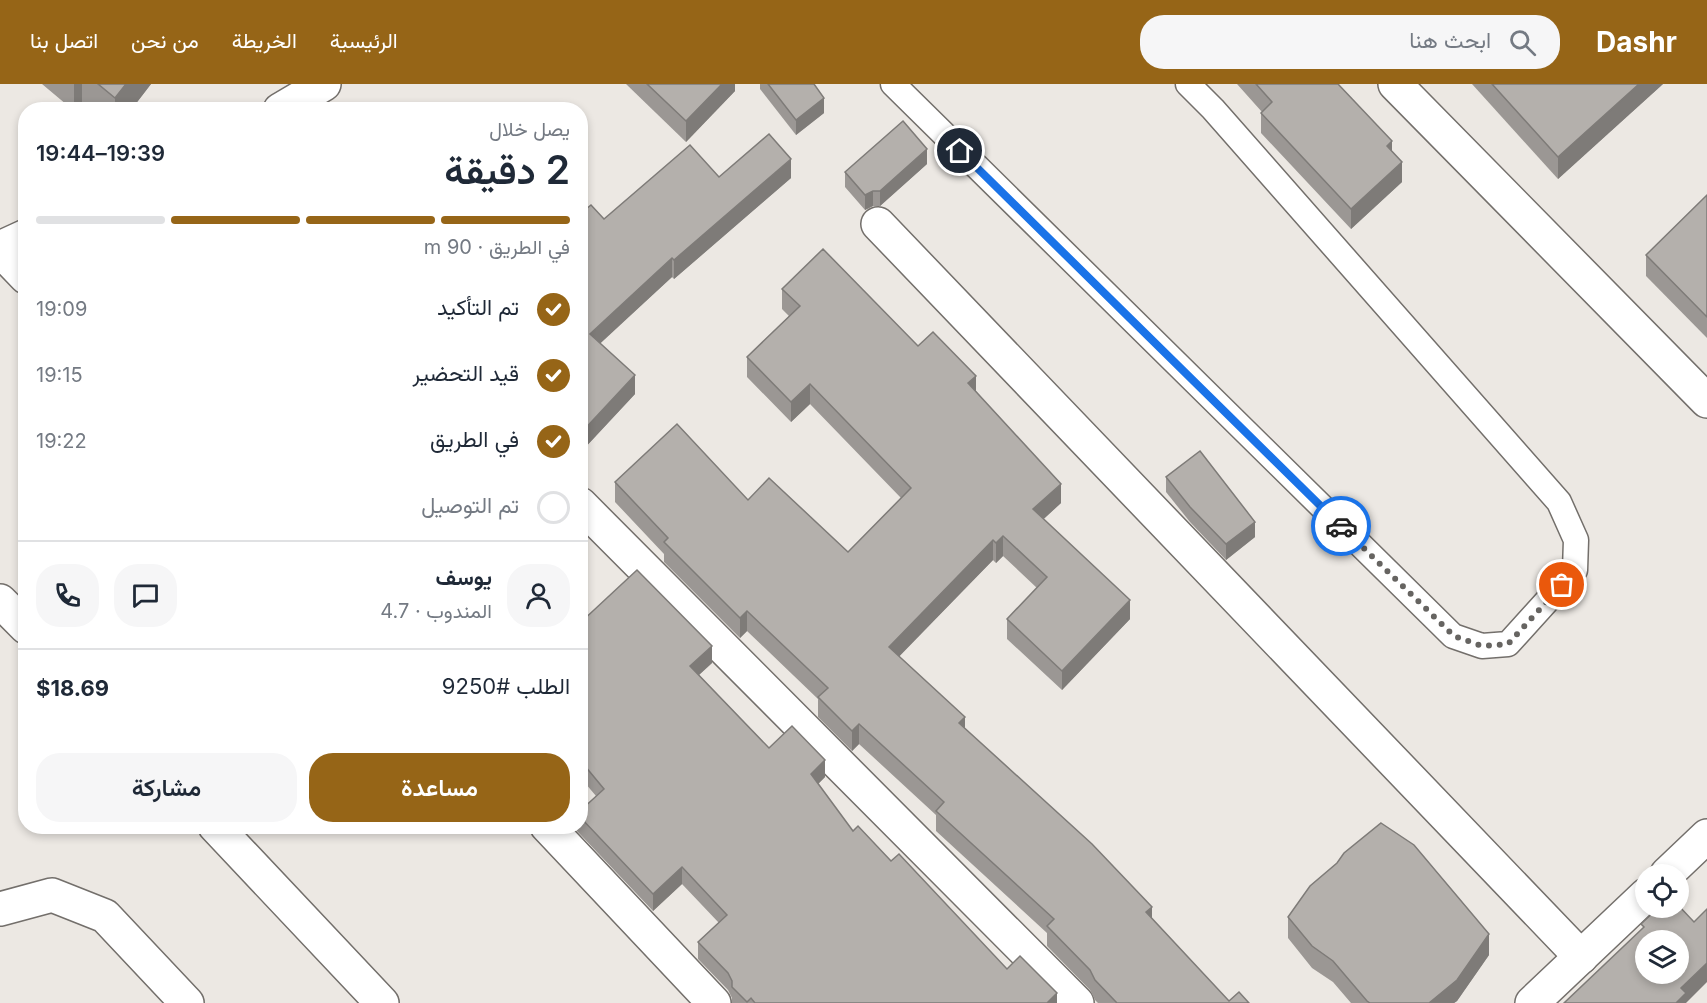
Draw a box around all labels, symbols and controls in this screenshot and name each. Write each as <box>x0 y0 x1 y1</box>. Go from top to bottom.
search box <box>1140 15 1560 69</box>
text: Dashr <box>1596 25 1677 59</box>
icon: search <box>1506 26 1539 59</box>
text: ابحث هنا <box>1409 27 1491 53</box>
text: اتصل بنا <box>30 28 98 53</box>
text: من نحن <box>131 28 199 53</box>
text: الخريطة <box>232 28 297 53</box>
text: الرئيسية <box>330 28 398 53</box>
text: يصل خلال <box>489 117 570 141</box>
pin <box>934 125 985 176</box>
icon: home <box>943 134 976 167</box>
text: 19:39–19:44 <box>36 140 165 166</box>
text: 2 دقيقة <box>444 146 570 193</box>
text: في الطريق · 90 m <box>424 235 570 259</box>
icon: check <box>537 293 570 326</box>
text: تم التأكيد <box>437 294 519 320</box>
text: 19:09 <box>36 297 87 321</box>
icon: check <box>537 359 570 392</box>
text: قيد التحضير <box>413 360 519 386</box>
text: 19:15 <box>36 363 83 387</box>
icon: check <box>537 425 570 458</box>
text: في الطريق <box>430 426 519 452</box>
text: 19:22 <box>36 429 87 453</box>
text: تم التوصيل <box>421 492 519 518</box>
courier <box>1311 496 1371 556</box>
icon: car <box>1325 510 1358 543</box>
pin <box>1536 559 1587 610</box>
button: phone <box>36 564 99 627</box>
button: chat <box>114 564 177 627</box>
text: يوسف <box>436 564 492 590</box>
button: person <box>507 564 570 627</box>
icon: bag <box>1545 568 1578 601</box>
text: المندوب · 4.7 <box>380 599 492 623</box>
text: الطلب #9250 <box>442 673 570 699</box>
text: $18.69 <box>36 675 109 701</box>
button: مشاركة <box>36 753 297 822</box>
button: مساعدة <box>309 753 570 822</box>
map controls <box>1635 864 1689 984</box>
button: locate <box>1635 864 1689 918</box>
button: layers <box>1635 930 1689 984</box>

